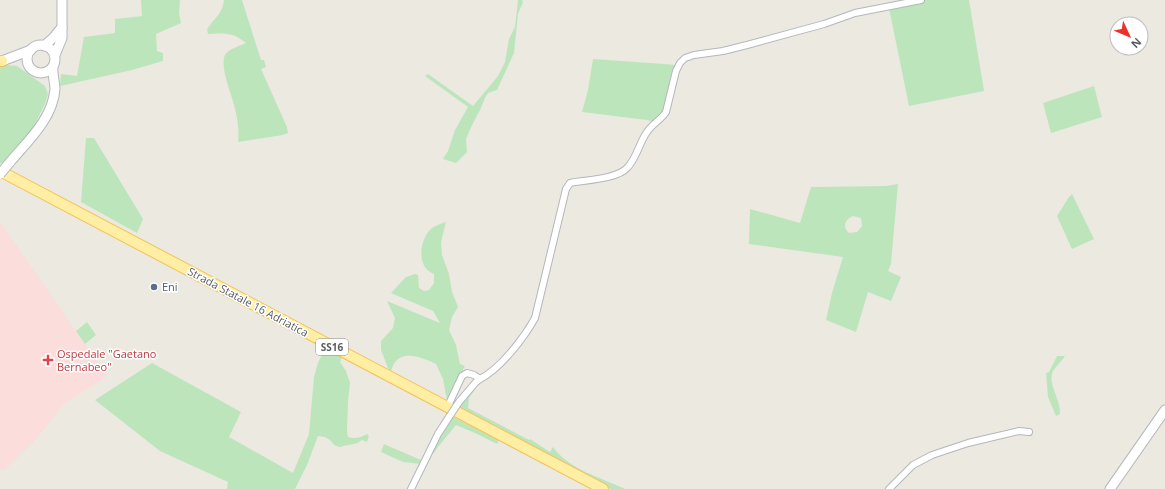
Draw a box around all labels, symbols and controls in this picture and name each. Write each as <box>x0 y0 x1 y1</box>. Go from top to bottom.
north arrow <box>1109 16 1149 56</box>
text: N <box>1128 35 1145 52</box>
street label: Strada Statale 16 Adriatica <box>185 263 311 340</box>
place label: Eni <box>162 279 178 294</box>
marker: Eni <box>149 282 159 292</box>
road number: SS16 <box>316 339 348 355</box>
place label: Ospedale "Gaetano Bernabeo" <box>57 346 157 374</box>
marker: Ospedale "Gaetano Bernabeo" <box>42 354 54 366</box>

